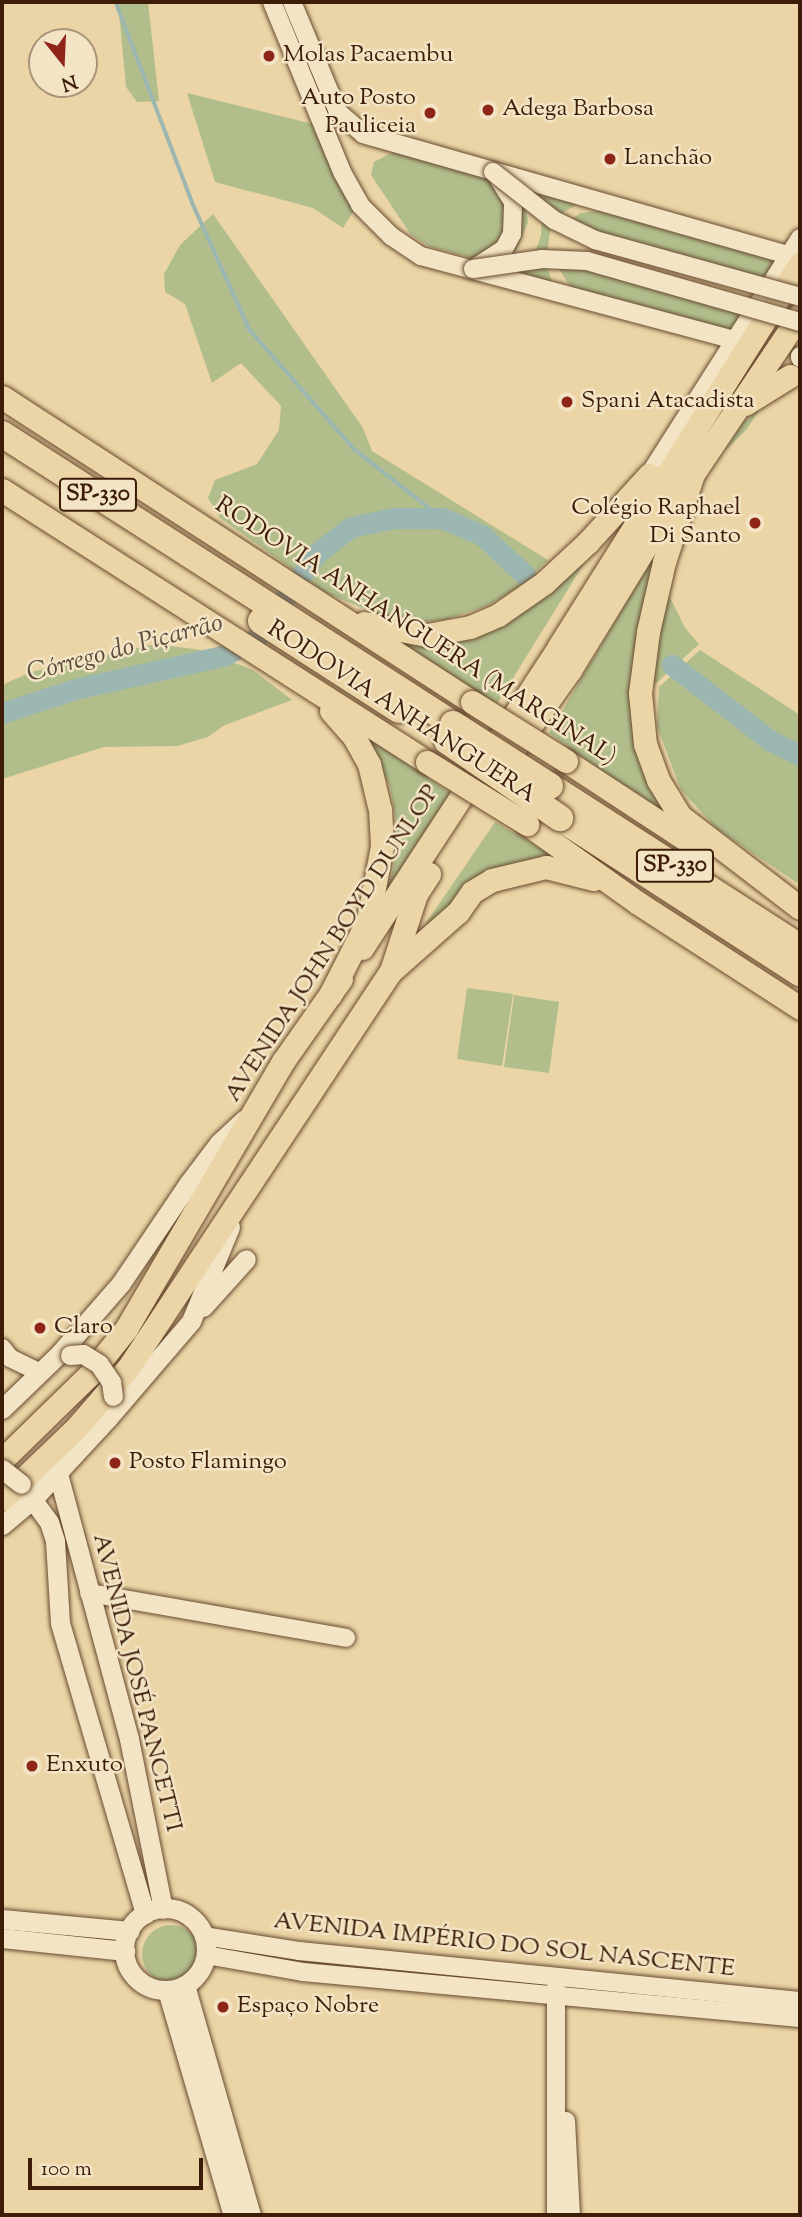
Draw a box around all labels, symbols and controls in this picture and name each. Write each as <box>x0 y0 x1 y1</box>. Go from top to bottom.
north arrow <box>28 28 98 98</box>
place label: Molas Pacaembu <box>283 42 453 70</box>
marker: Molas Pacaembu <box>261 48 277 64</box>
text: N <box>58 66 80 97</box>
place label: Auto Posto Pauliceia <box>301 85 416 141</box>
place label: Adega Barbosa <box>502 96 654 124</box>
marker: Adega Barbosa <box>480 102 496 118</box>
marker: Auto Posto Pauliceia <box>422 105 438 121</box>
place label: Lanchão <box>624 145 712 173</box>
marker: Lanchão <box>602 151 618 167</box>
place label: Spani Atacadista <box>581 388 755 416</box>
marker: Spani Atacadista <box>559 394 575 410</box>
road number: SP-330 <box>58 475 138 514</box>
street label: RODOVIA ANHANGUERA (MARGINAL) <box>209 491 621 773</box>
place label: Colégio Raphael Di Santo <box>571 495 741 551</box>
marker: Colégio Raphael Di Santo <box>747 515 763 531</box>
water label: Córrego do Piçarrão <box>24 608 226 690</box>
street label: RODOVIA ANHANGUERA <box>261 615 541 811</box>
street label: AVENIDA JOHN BOYD DUNLOP <box>220 780 446 1108</box>
road number: SP-330 <box>635 846 715 886</box>
place label: Claro <box>54 1314 113 1342</box>
marker: Claro <box>32 1320 48 1336</box>
place label: Posto Flamingo <box>129 1449 287 1477</box>
marker: Posto Flamingo <box>107 1455 123 1471</box>
street label: AVENIDA JOSÉ PANCETTI <box>85 1531 187 1835</box>
place label: Enxuto <box>46 1752 123 1780</box>
marker: Enxuto <box>24 1758 40 1774</box>
street label: AVENIDA IMPÉRIO DO SOL NASCENTE <box>272 1907 736 1985</box>
place label: Espaço Nobre <box>237 1993 379 2021</box>
marker: Espaço Nobre <box>215 1999 231 2015</box>
scale bar <box>32 2144 206 2188</box>
text: 100 m <box>41 2155 92 2185</box>

